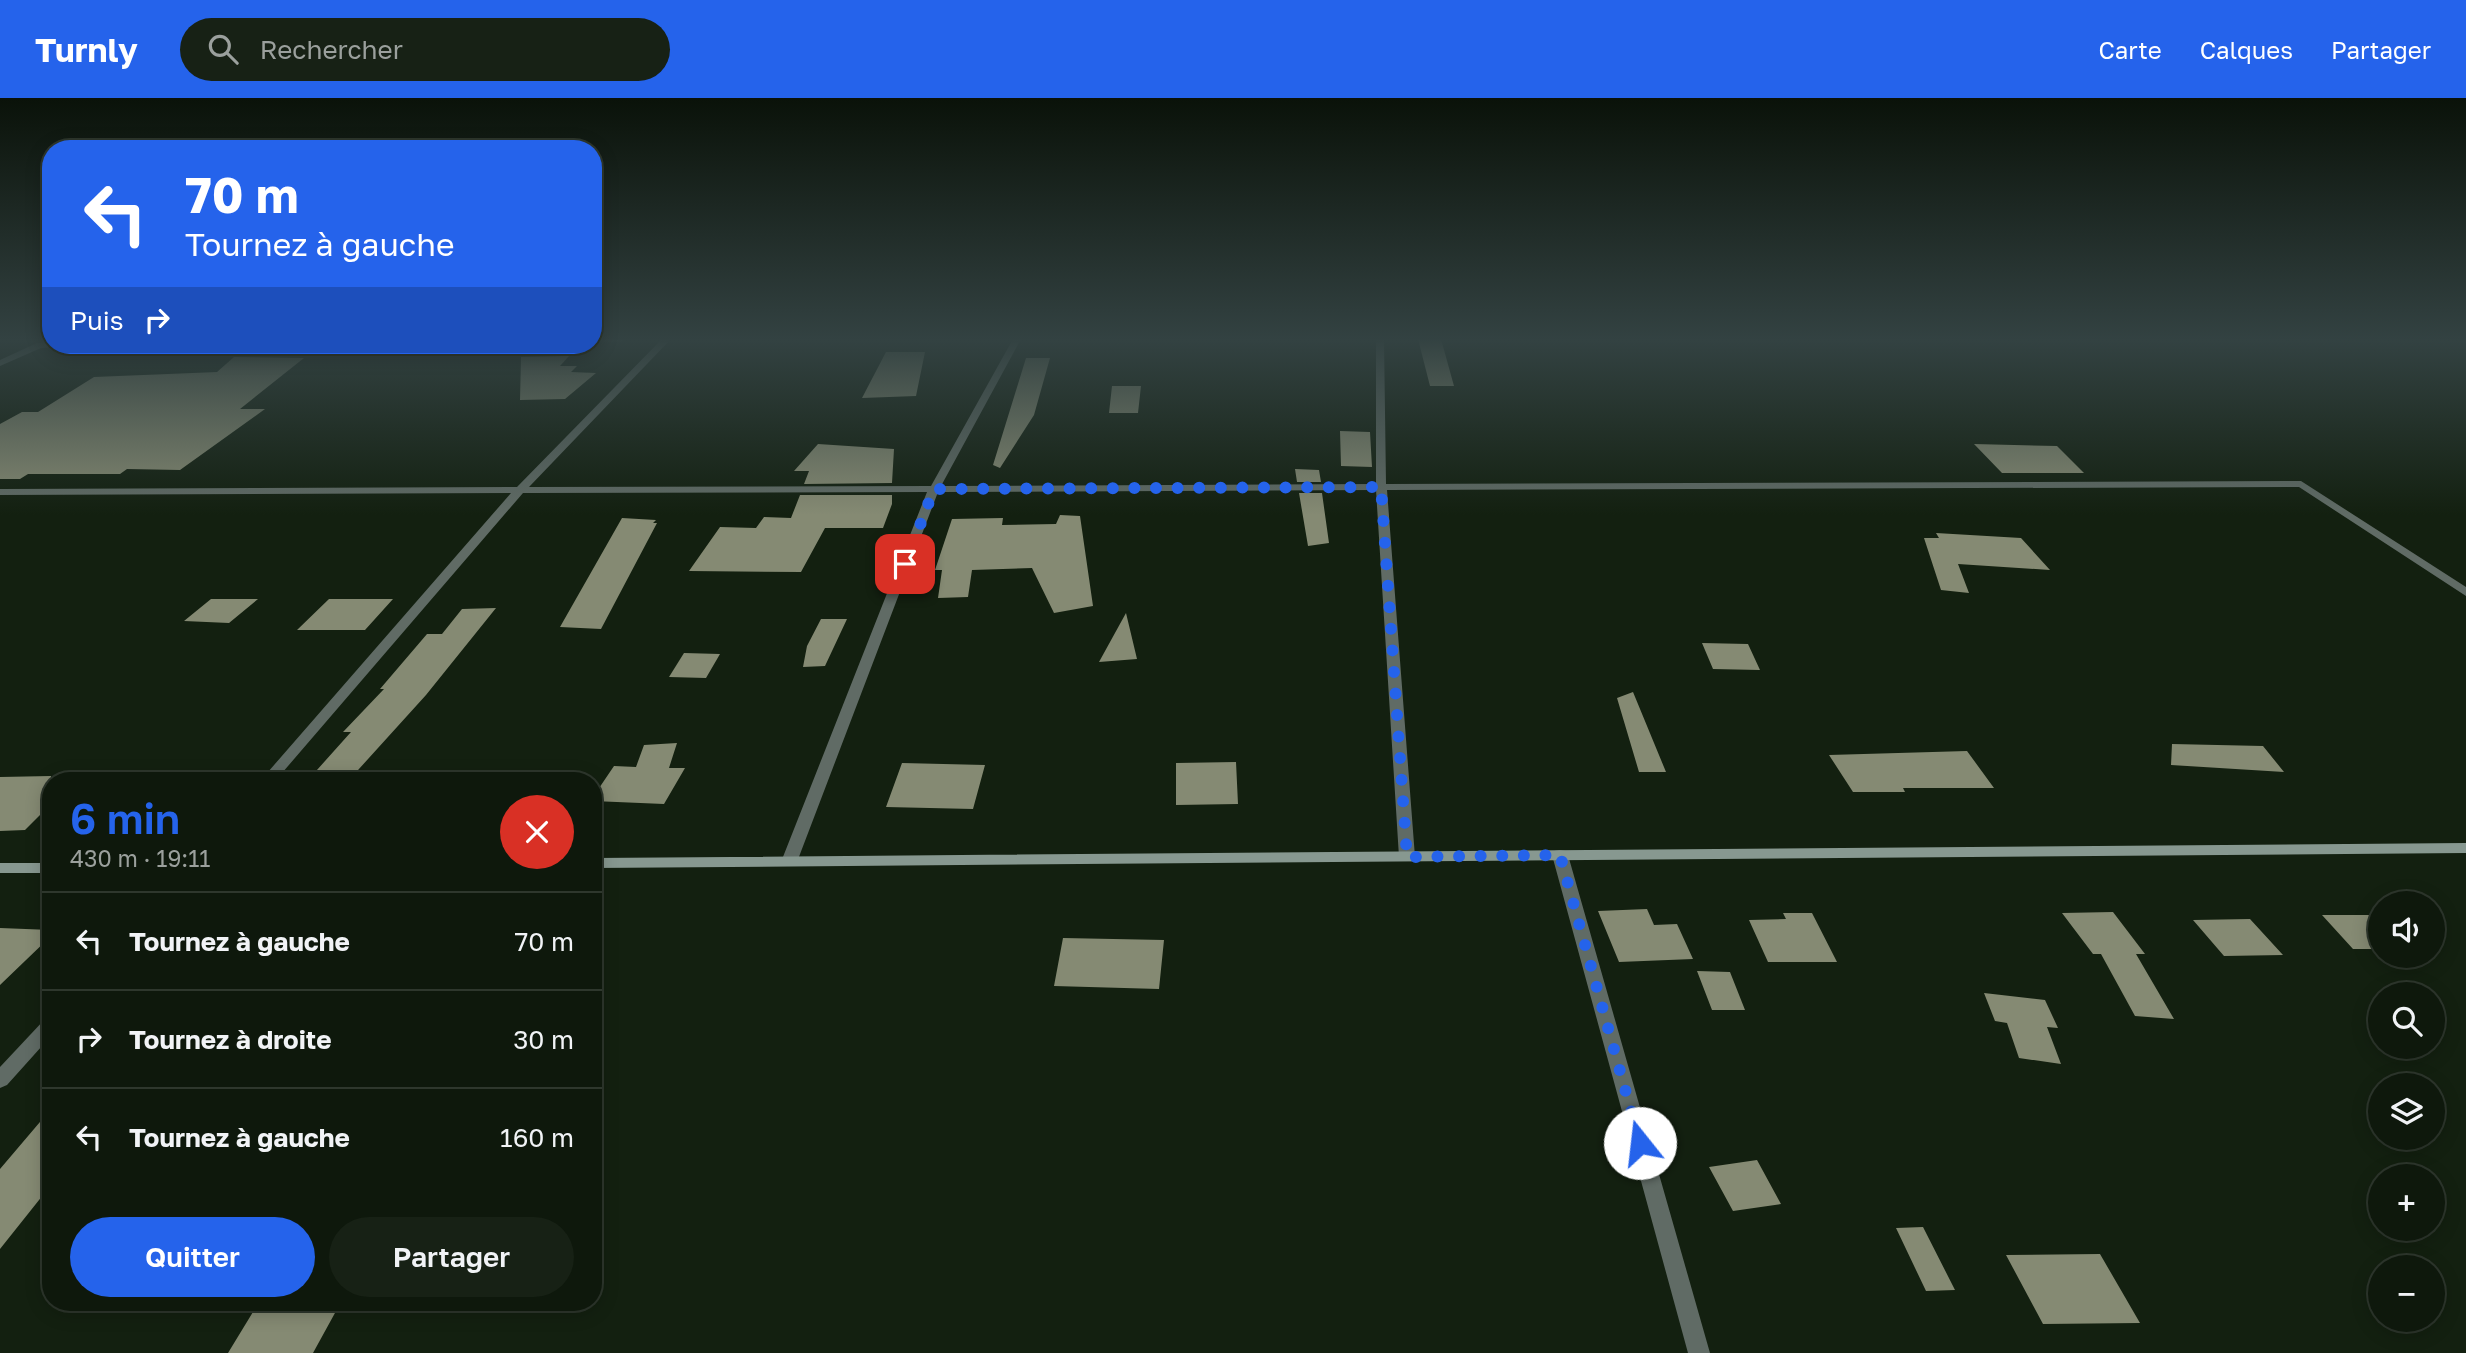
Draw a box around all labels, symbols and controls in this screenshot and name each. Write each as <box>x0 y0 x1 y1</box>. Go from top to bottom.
search box <box>180 18 670 81</box>
text: Turnly <box>35 30 138 69</box>
icon: search <box>204 30 242 68</box>
text: Rechercher <box>260 34 403 65</box>
text: Carte <box>2098 35 2162 64</box>
text: Calques <box>2200 35 2293 64</box>
text: Partager <box>2331 35 2431 64</box>
text: 70 m <box>185 165 299 224</box>
icon: left <box>70 168 161 259</box>
text: Tournez à gauche <box>185 225 454 263</box>
icon: right <box>138 301 176 339</box>
text: Puis <box>70 305 124 336</box>
pin <box>875 534 935 594</box>
icon: arrive <box>886 545 924 583</box>
text: 6 min <box>70 793 180 843</box>
button: close <box>500 795 574 869</box>
text: 430 m · 19:11 <box>70 844 211 872</box>
map controls <box>2368 891 2445 1332</box>
button: sound <box>2368 891 2445 968</box>
icon: left <box>70 922 108 960</box>
text: Tournez à gauche <box>129 926 350 957</box>
text: 70 m <box>515 926 574 957</box>
button: search <box>2368 982 2445 1059</box>
icon: right <box>70 1020 108 1058</box>
text: Tournez à droite <box>129 1024 332 1055</box>
text: 30 m <box>513 1024 574 1055</box>
button: layers <box>2368 1073 2445 1150</box>
position arrow <box>1603 1106 1677 1180</box>
icon: left <box>70 1118 108 1156</box>
text: Tournez à gauche <box>129 1122 350 1153</box>
text: 160 m <box>500 1122 574 1153</box>
button: + <box>2368 1164 2445 1241</box>
button: Quitter <box>70 1217 315 1297</box>
button: Partager <box>329 1217 574 1297</box>
button: − <box>2368 1255 2445 1332</box>

